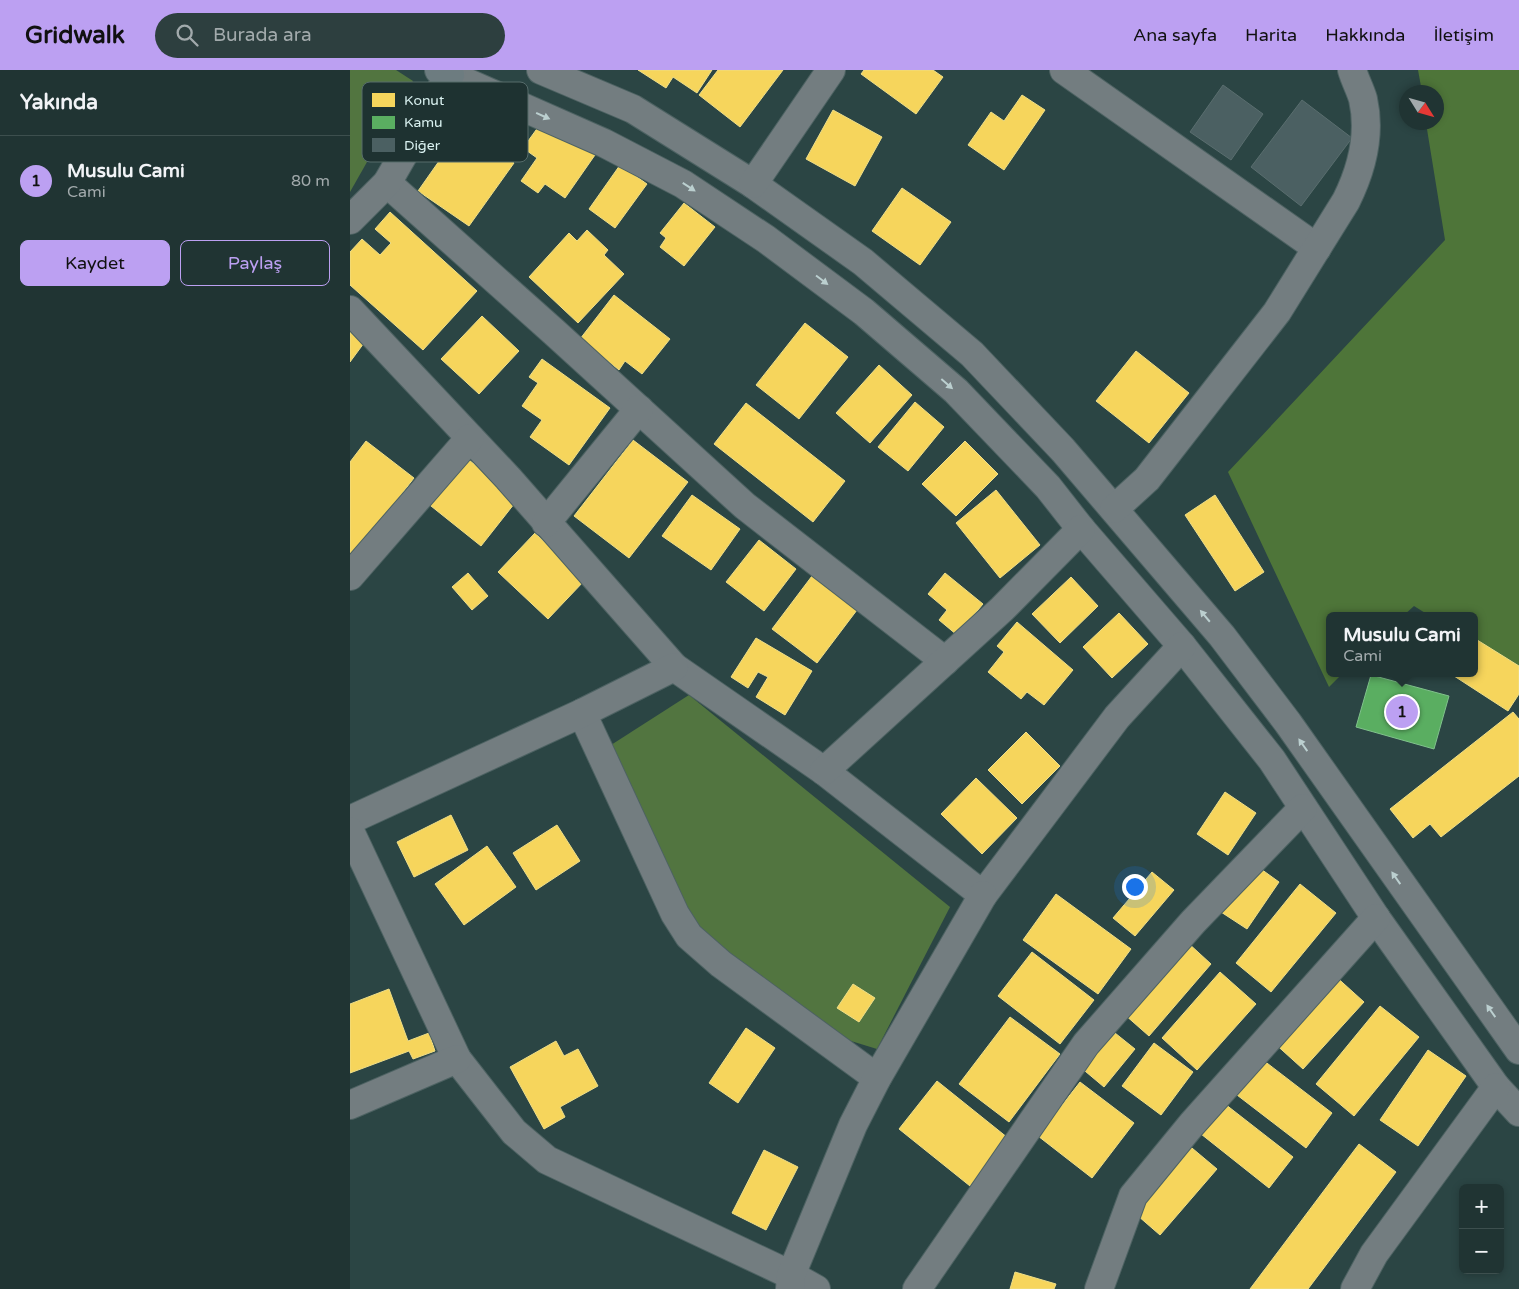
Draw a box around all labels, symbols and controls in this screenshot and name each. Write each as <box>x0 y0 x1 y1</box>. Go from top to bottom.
search box <box>155 13 505 58</box>
text: Gridwalk <box>25 21 125 50</box>
icon: search <box>173 21 201 49</box>
text: Burada ara <box>213 24 312 46</box>
text: Ana sayfa <box>1133 24 1217 46</box>
text: Harita <box>1245 24 1297 46</box>
text: Hakkında <box>1325 24 1405 46</box>
text: İletişim <box>1433 24 1494 46</box>
legend <box>362 82 528 162</box>
north arrow <box>1399 85 1444 130</box>
text: Yakında <box>20 90 98 115</box>
text: Konut <box>404 92 445 109</box>
one-way arrow <box>536 113 550 121</box>
text: Kamu <box>404 114 443 131</box>
text: Diğer <box>404 137 441 154</box>
text: Musulu Cami <box>67 160 185 182</box>
text: 1 <box>31 171 41 191</box>
text: 80 m <box>291 171 330 191</box>
text: Cami <box>67 182 106 202</box>
one-way arrow <box>682 183 695 192</box>
button: Kaydet <box>20 240 170 286</box>
button: Paylaş <box>180 240 330 286</box>
one-way arrow <box>815 275 828 286</box>
one-way arrow <box>941 378 954 389</box>
one-way arrow <box>1200 610 1211 622</box>
popup <box>1326 612 1478 677</box>
text: Musulu Cami <box>1343 624 1461 646</box>
text: Cami <box>1343 646 1382 666</box>
pin: 1 <box>1386 693 1418 731</box>
one-way arrow <box>1298 738 1308 752</box>
one-way arrow <box>1391 872 1401 885</box>
your location <box>1122 874 1148 900</box>
one-way arrow <box>1486 1004 1496 1018</box>
map controls <box>1459 1184 1504 1274</box>
button: + <box>1459 1184 1504 1229</box>
button: − <box>1459 1229 1504 1274</box>

